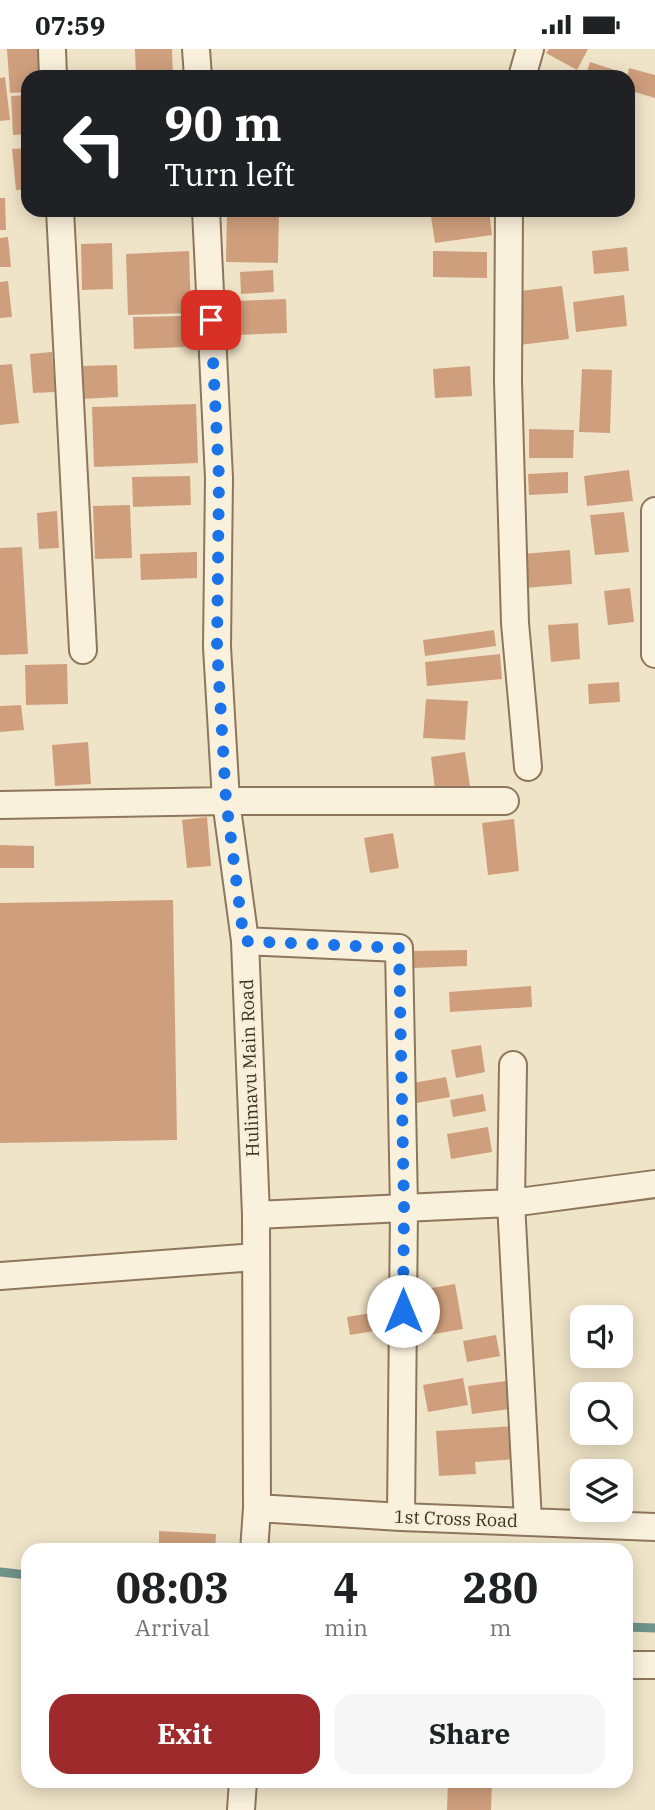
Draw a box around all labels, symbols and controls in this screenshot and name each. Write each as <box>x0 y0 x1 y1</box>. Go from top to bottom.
text: 07:59 <box>35 8 105 42</box>
text: 90 m <box>164 91 282 154</box>
icon: left <box>49 98 140 189</box>
text: Turn left <box>164 153 295 195</box>
pin <box>181 290 241 350</box>
icon: arrive <box>192 301 230 339</box>
street label: Hulimavu Main Road <box>235 979 264 1157</box>
position arrow <box>366 1274 440 1348</box>
map controls <box>570 1305 633 1522</box>
button: sound <box>570 1305 633 1368</box>
button: search <box>570 1382 633 1445</box>
button: layers <box>570 1459 633 1522</box>
street label: 1st Cross Road <box>394 1505 518 1532</box>
text: 08:03 <box>116 1560 229 1615</box>
text: 4 <box>333 1560 359 1615</box>
text: 280 <box>463 1560 538 1615</box>
text: Arrival <box>135 1612 210 1642</box>
text: min <box>324 1612 368 1642</box>
text: m <box>489 1612 511 1642</box>
button: Exit <box>49 1694 320 1774</box>
button: Share <box>334 1694 605 1774</box>

